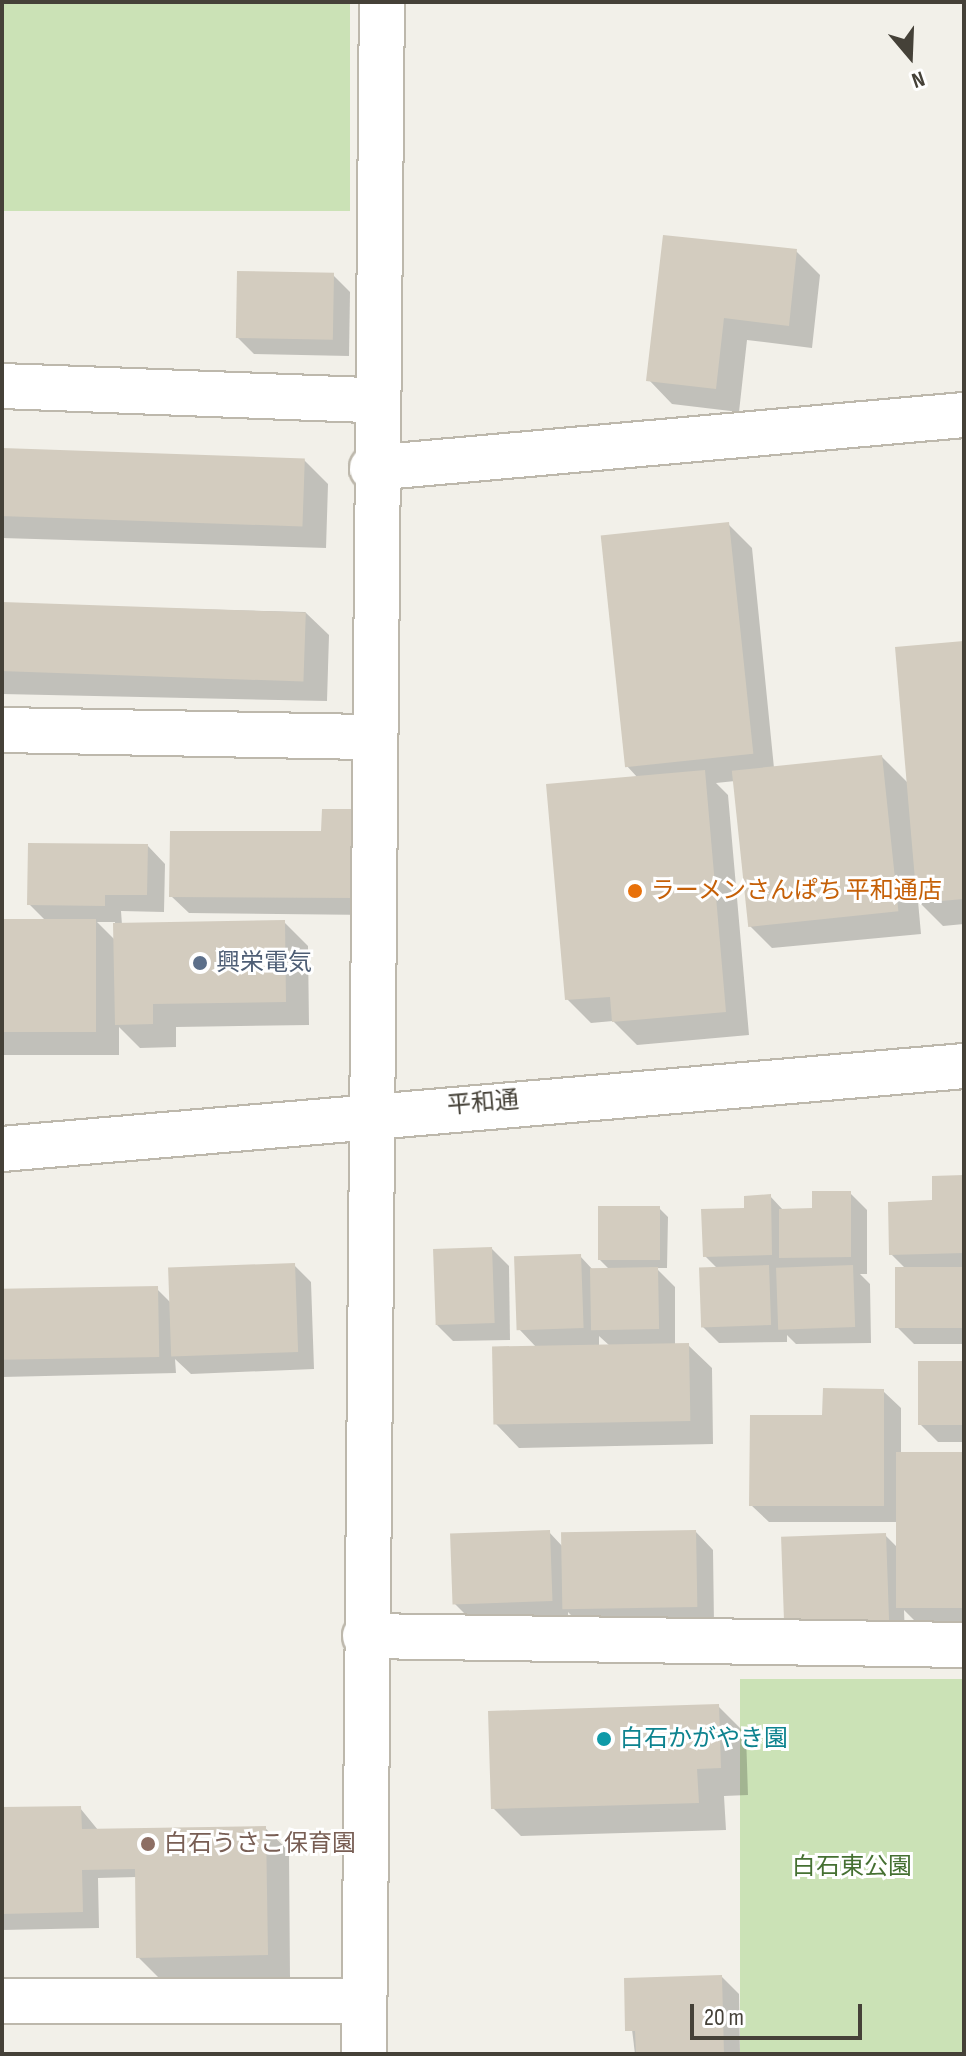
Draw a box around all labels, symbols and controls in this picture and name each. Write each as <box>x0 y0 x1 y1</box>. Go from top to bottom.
north arrow <box>870 16 950 96</box>
text: N <box>908 64 928 94</box>
place label: ラーメンさんぱち 平和通店 <box>651 877 943 905</box>
marker: ラーメンさんぱち 平和通店 <box>626 882 644 900</box>
place label: 興栄電気 <box>216 949 312 977</box>
marker: 興栄電気 <box>191 954 209 972</box>
street label: 平和通 <box>446 1086 520 1120</box>
place label: 白石かがやき園 <box>620 1725 788 1753</box>
marker: 白石かがやき園 <box>595 1730 613 1748</box>
place label: 白石うさこ保育園 <box>164 1830 356 1858</box>
marker: 白石うさこ保育園 <box>139 1835 157 1853</box>
park label: 白石東公園 <box>792 1853 912 1881</box>
scale bar <box>694 1988 866 2038</box>
text: 20 m <box>704 2003 744 2032</box>

